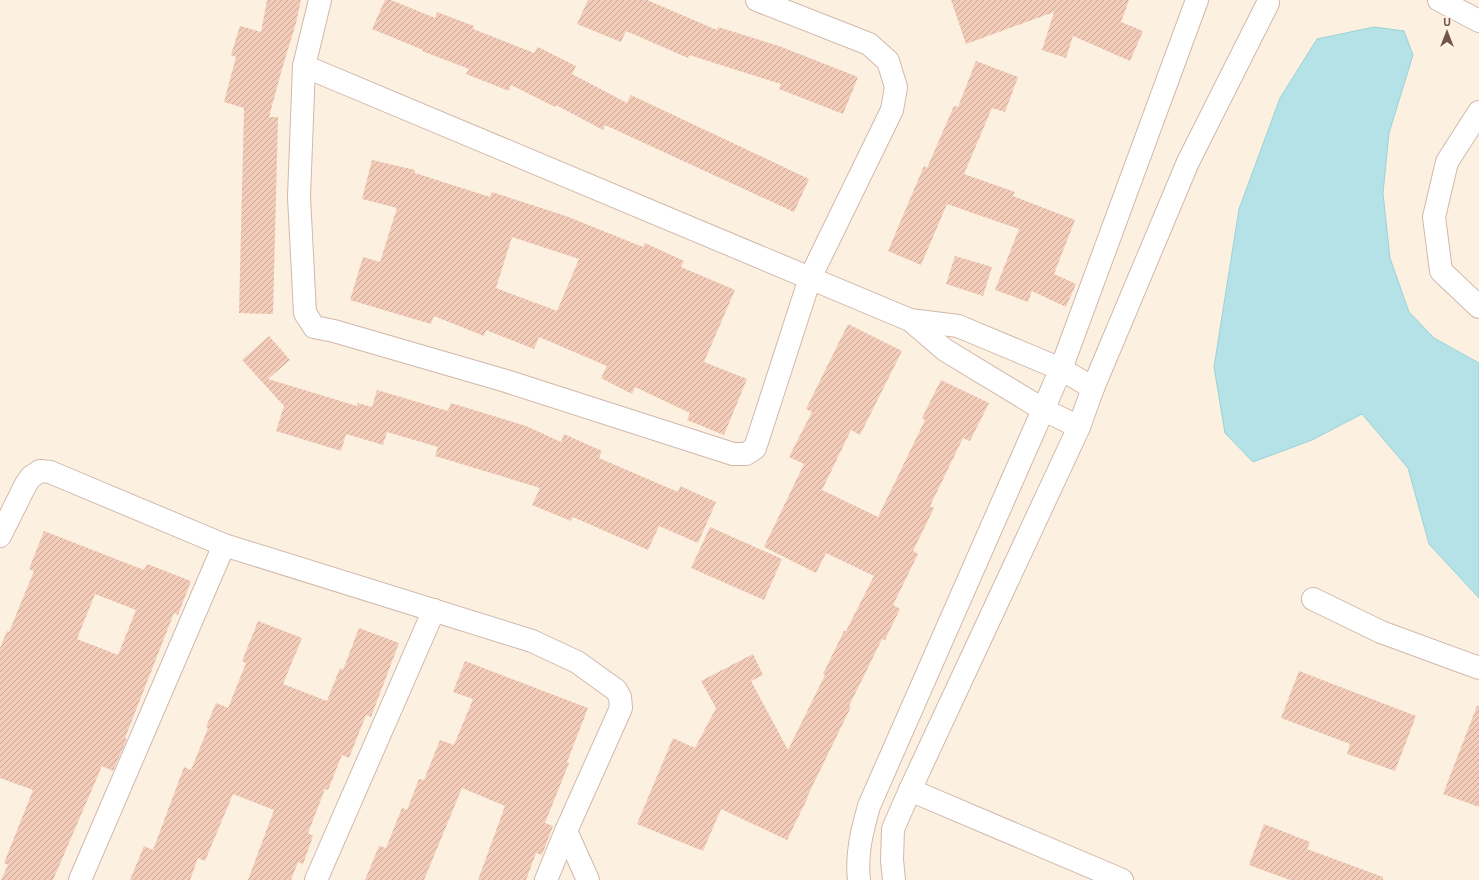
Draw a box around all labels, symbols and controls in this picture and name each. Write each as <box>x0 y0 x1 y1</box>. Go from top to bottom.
north arrow <box>1427 12 1467 52</box>
text: U <box>1443 16 1451 28</box>

